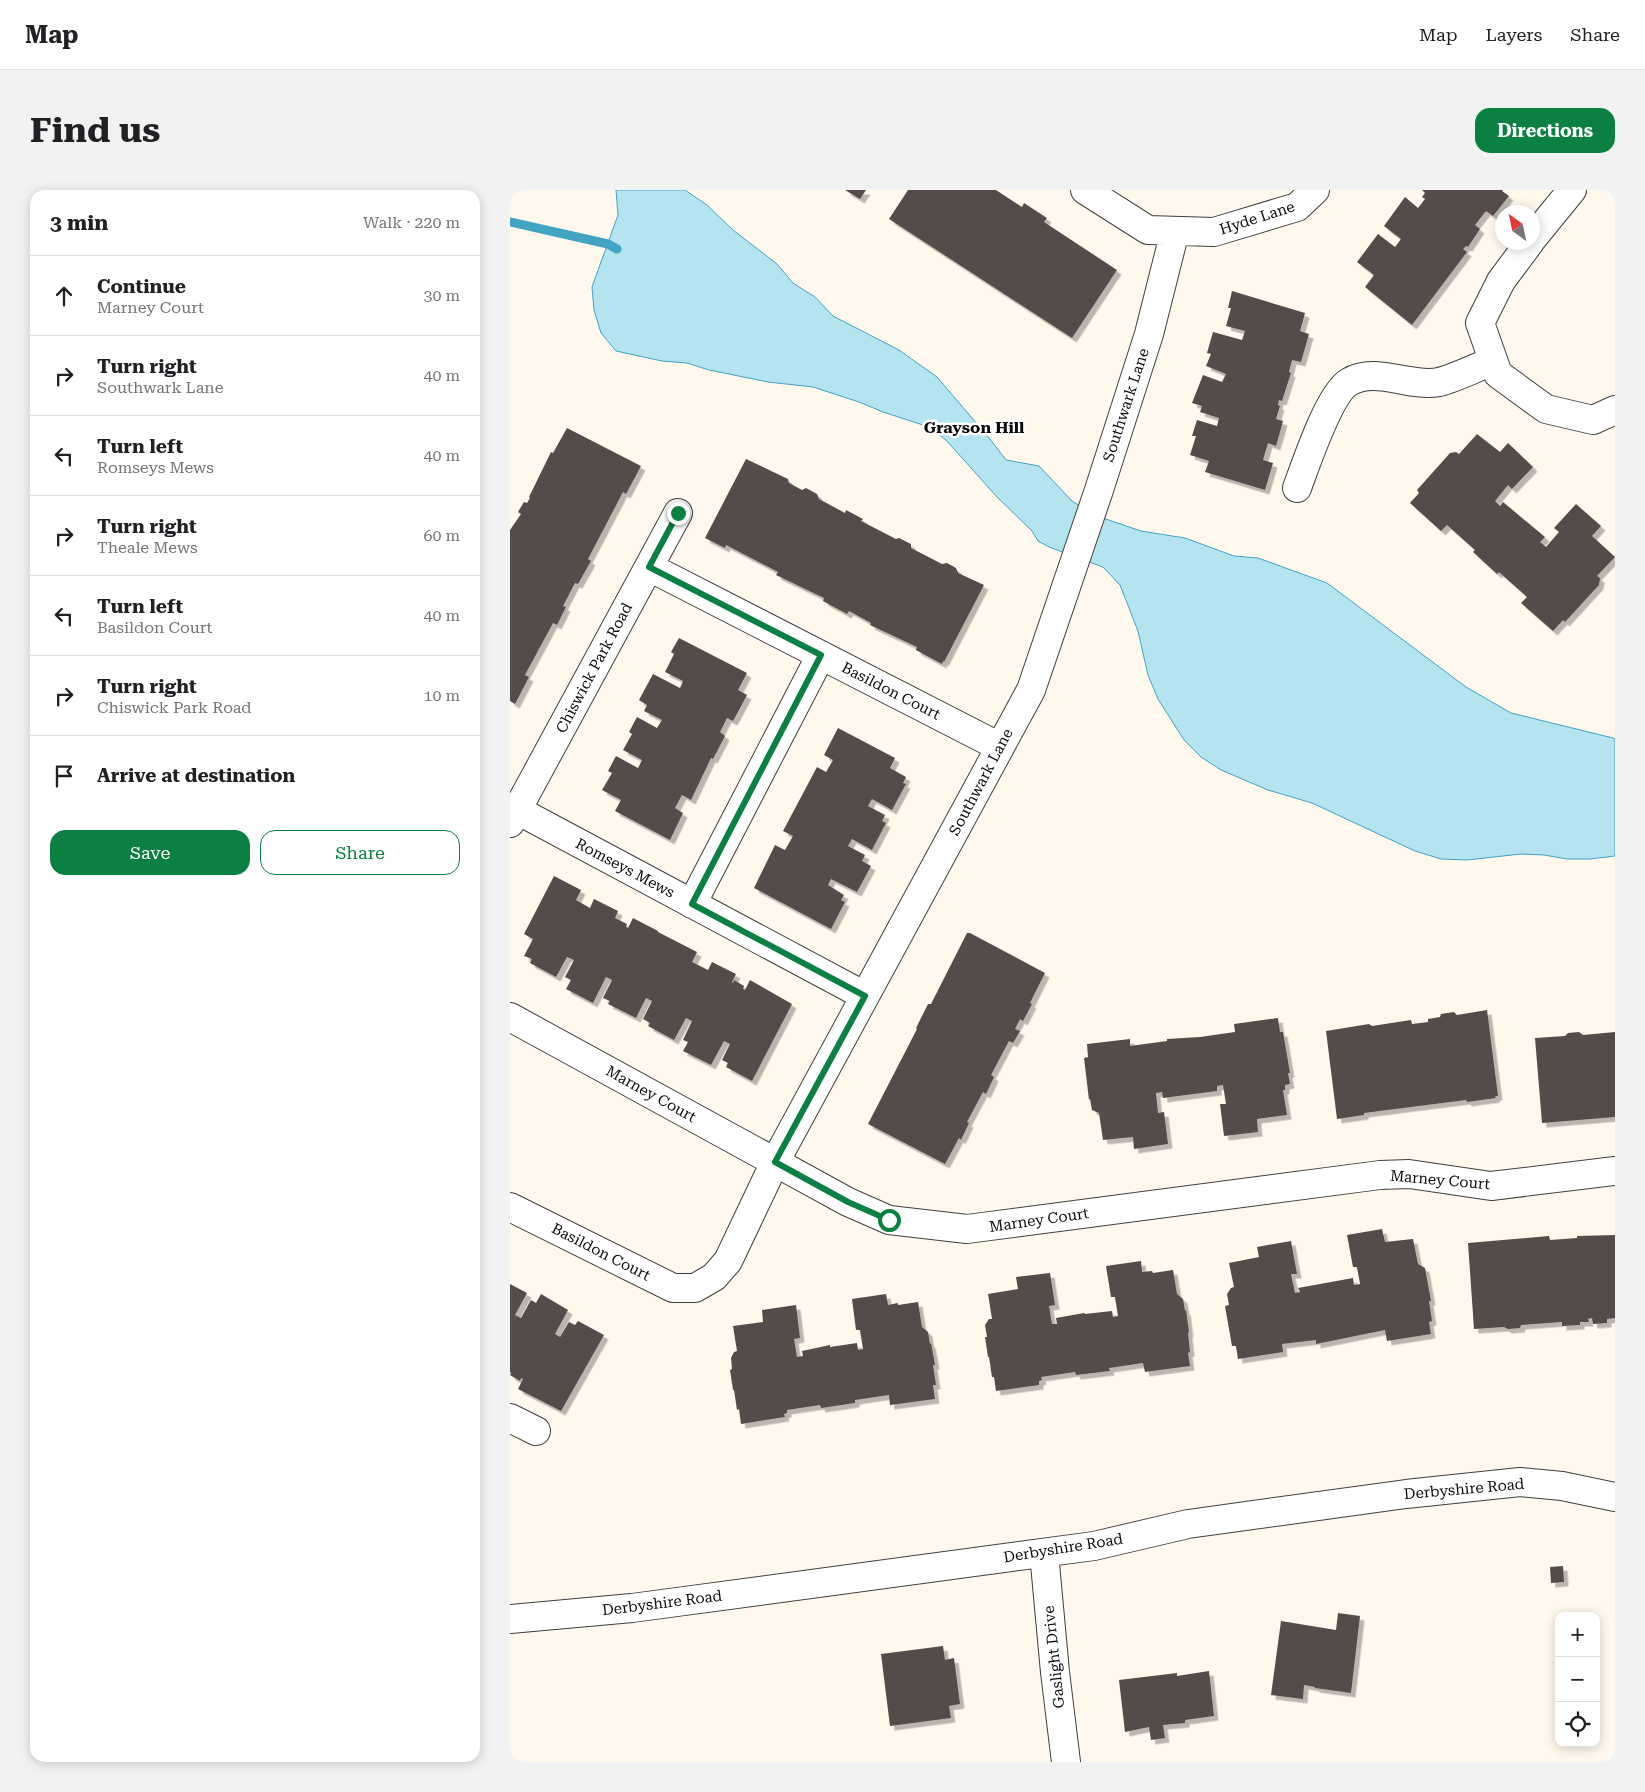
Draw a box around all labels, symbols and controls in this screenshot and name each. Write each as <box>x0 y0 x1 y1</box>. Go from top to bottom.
text: Map <box>25 21 79 49</box>
text: Map <box>1419 24 1458 45</box>
text: Layers <box>1486 24 1542 45</box>
text: Share <box>1570 24 1620 45</box>
button: Directions <box>1475 108 1615 153</box>
text: Find us <box>30 110 160 151</box>
street label: Hyde Lane <box>1217 197 1297 239</box>
north arrow <box>1495 205 1540 250</box>
text: 3 min <box>50 211 108 235</box>
text: Walk · 220 m <box>363 213 460 232</box>
text: Continue <box>97 275 186 298</box>
icon: ahead <box>50 282 78 310</box>
text: 30 m <box>423 286 460 305</box>
text: Marney Court <box>97 298 204 317</box>
street label: Southwark Lane <box>1099 346 1153 464</box>
text: Turn right <box>97 355 197 378</box>
icon: right <box>50 362 78 390</box>
text: 40 m <box>423 366 460 385</box>
text: Southwark Lane <box>97 378 223 397</box>
district label: Grayson Hill <box>924 418 1025 437</box>
text: Turn left <box>97 435 183 458</box>
icon: left <box>50 442 78 470</box>
text: 40 m <box>423 446 460 465</box>
text: Romseys Mews <box>97 458 214 477</box>
route end <box>667 502 690 525</box>
text: Turn right <box>97 515 197 538</box>
icon: right <box>50 522 78 550</box>
text: 60 m <box>423 526 460 545</box>
text: Theale Mews <box>97 538 198 557</box>
text: Turn left <box>97 595 183 618</box>
street label: Chiswick Park Road <box>552 599 636 736</box>
icon: left <box>50 602 78 630</box>
text: 40 m <box>423 606 460 625</box>
text: Basildon Court <box>97 618 213 637</box>
street label: Basildon Court <box>839 658 944 724</box>
text: Turn right <box>97 675 197 698</box>
icon: right <box>50 682 78 710</box>
text: 10 m <box>423 686 460 705</box>
text: Chiswick Park Road <box>97 698 252 717</box>
street label: Southwark Lane <box>945 725 1017 839</box>
icon: arrive <box>50 762 78 790</box>
text: Arrive at destination <box>97 764 295 787</box>
button: Save <box>50 830 250 875</box>
button: Share <box>260 830 460 875</box>
street label: Romseys Mews <box>572 834 678 902</box>
street label: Marney Court <box>603 1062 700 1126</box>
street label: Marney Court <box>1389 1167 1491 1193</box>
street label: Marney Court <box>988 1204 1090 1236</box>
route start <box>878 1209 901 1232</box>
street label: Basildon Court <box>549 1219 654 1285</box>
street label: Derbyshire Road <box>1403 1475 1525 1503</box>
street label: Derbyshire Road <box>1002 1530 1124 1566</box>
street label: Derbyshire Road <box>601 1587 723 1619</box>
street label: Gaslight Drive <box>1040 1605 1068 1709</box>
map controls <box>1555 1612 1600 1747</box>
button: + <box>1555 1612 1600 1657</box>
button: − <box>1555 1657 1600 1702</box>
button: locate <box>1555 1702 1600 1747</box>

